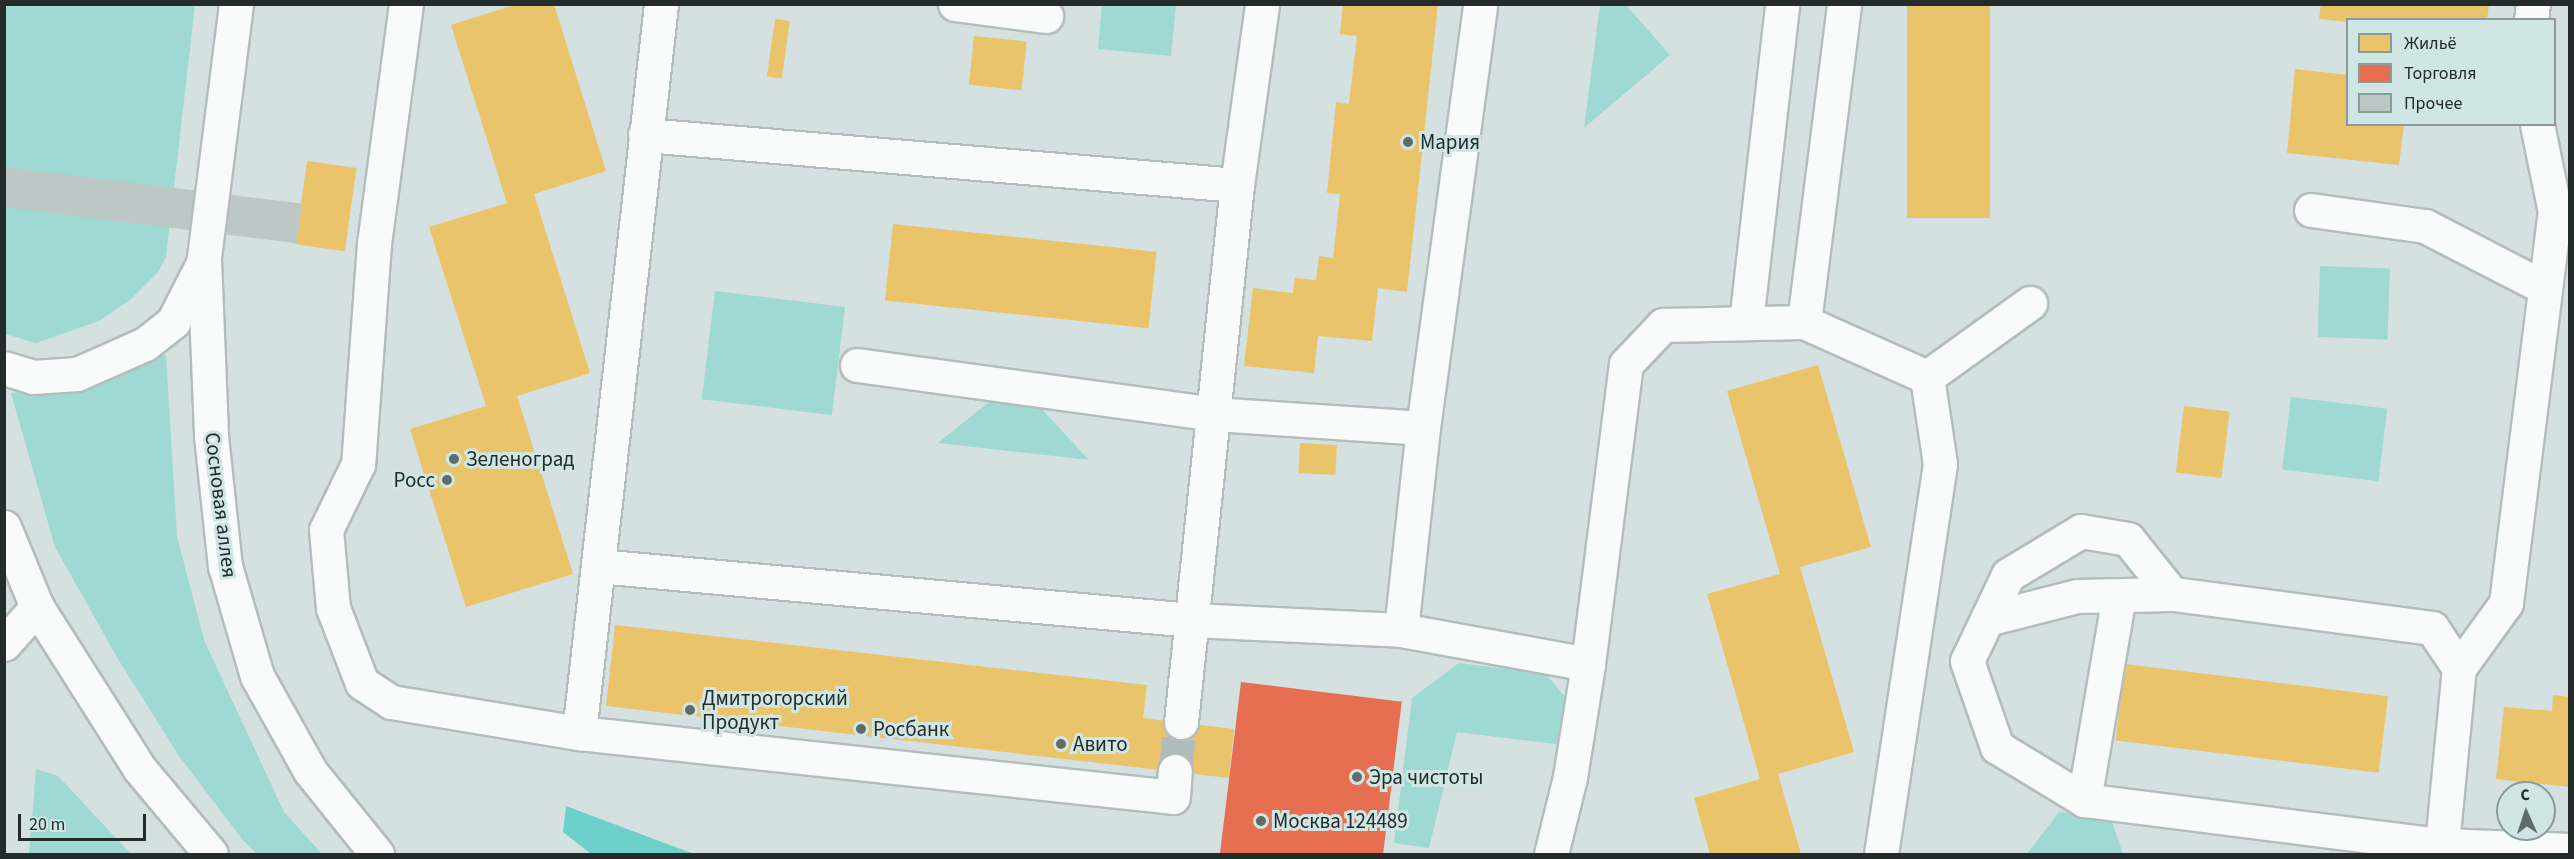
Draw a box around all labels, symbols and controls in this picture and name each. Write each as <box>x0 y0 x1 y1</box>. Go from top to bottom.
legend <box>2346 18 2556 126</box>
text: Жильё <box>2404 31 2456 56</box>
text: Торговля <box>2404 61 2477 86</box>
text: Прочее <box>2404 91 2462 116</box>
place label: Мария <box>1420 129 1480 155</box>
marker: Мария <box>1401 135 1415 149</box>
street label: Сосновая аллея <box>200 431 242 579</box>
place label: Зеленоград <box>466 446 574 472</box>
marker: Зеленоград <box>447 452 461 466</box>
place label: Росс <box>394 467 435 493</box>
marker: Росс <box>440 473 454 487</box>
place label: Дмитрогорский Продукт <box>702 685 848 735</box>
marker: Дмитрогорский Продукт <box>683 703 697 717</box>
place label: Росбанк <box>873 716 949 742</box>
marker: Росбанк <box>854 722 868 736</box>
place label: Авито <box>1073 731 1128 757</box>
marker: Авито <box>1054 737 1068 751</box>
place label: Эра чистоты <box>1369 764 1483 790</box>
marker: Эра чистоты <box>1350 770 1364 784</box>
north arrow <box>2496 781 2556 841</box>
text: С <box>2520 784 2530 806</box>
scale bar <box>21 802 148 840</box>
place label: Москва 124489 <box>1273 808 1408 834</box>
text: 20 m <box>29 812 65 837</box>
marker: Москва 124489 <box>1254 814 1268 828</box>

